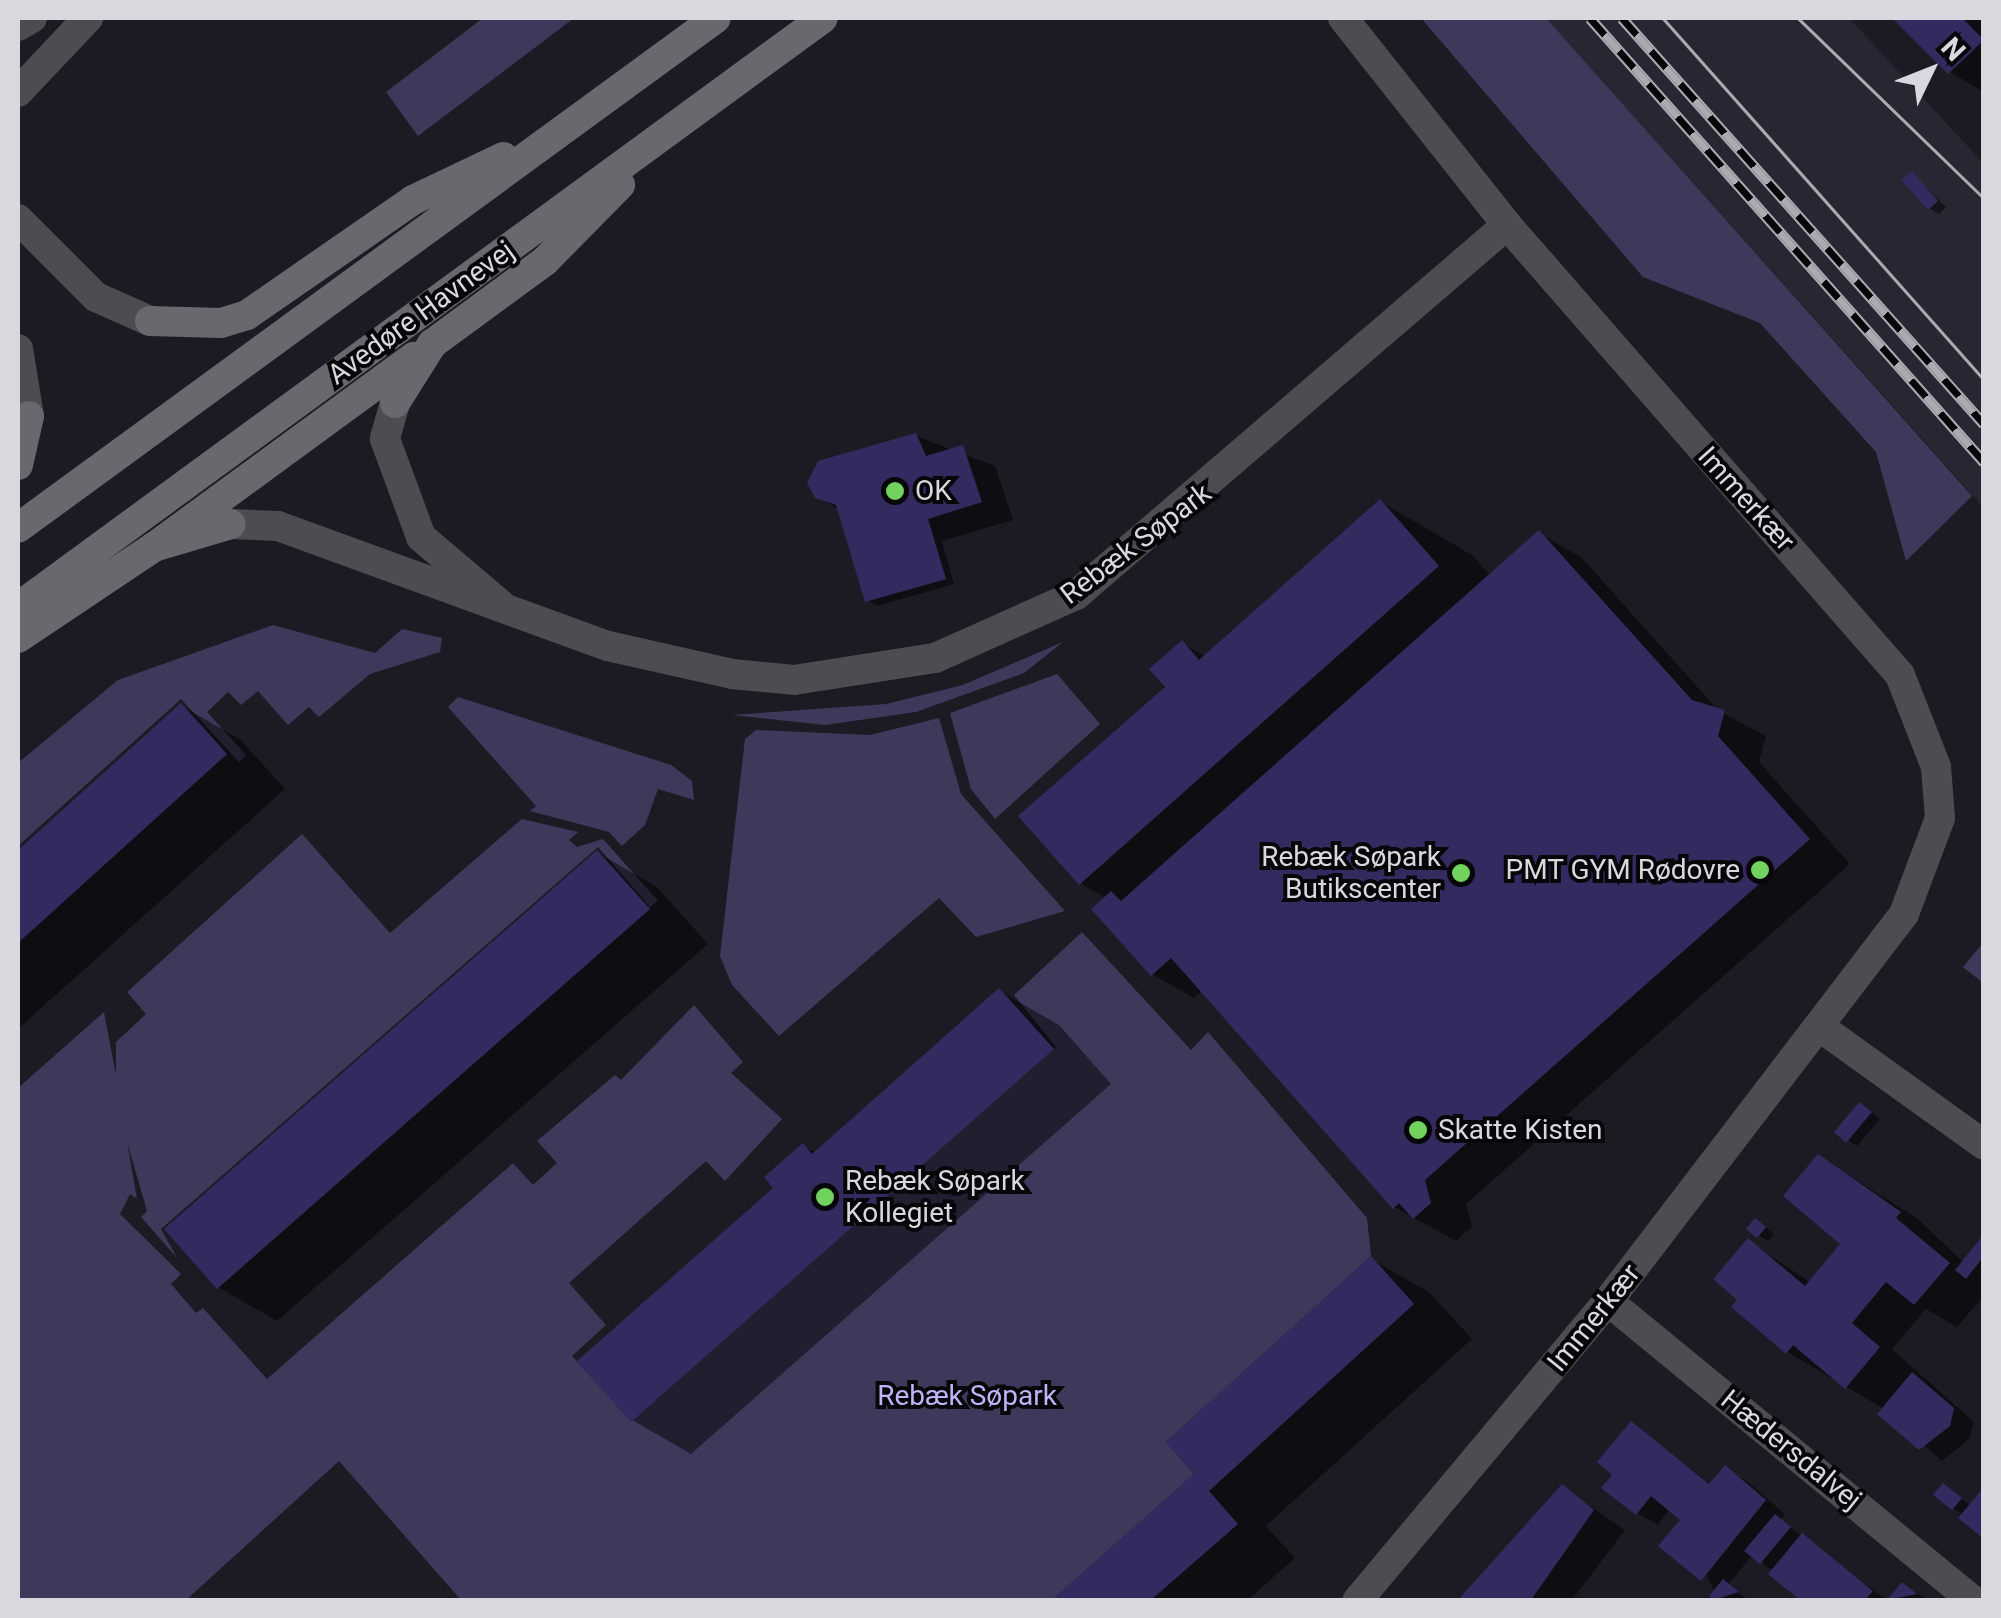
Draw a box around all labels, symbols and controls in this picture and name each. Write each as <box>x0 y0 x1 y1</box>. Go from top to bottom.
north arrow <box>1881 20 1981 120</box>
text: N <box>1934 31 1972 68</box>
street label: Avedøre Havnevej <box>321 234 521 392</box>
street label: Immerkær <box>1691 440 1801 558</box>
place label: OK <box>915 474 952 508</box>
street label: Rebæk Søpark <box>1054 476 1218 612</box>
marker: OK <box>884 480 906 502</box>
place label: Rebæk Søpark Butikscenter <box>1261 840 1441 906</box>
place label: PMT GYM Rødovre <box>1505 853 1740 887</box>
marker: PMT GYM Rødovre <box>1749 859 1771 881</box>
marker: Rebæk Søpark Butikscenter <box>1450 862 1472 884</box>
place label: Skatte Kisten <box>1438 1113 1602 1147</box>
marker: Skatte Kisten <box>1407 1119 1429 1141</box>
place label: Rebæk Søpark Kollegiet <box>845 1164 1025 1230</box>
marker: Rebæk Søpark Kollegiet <box>814 1186 836 1208</box>
street label: Immerkær <box>1541 1258 1647 1378</box>
park label: Rebæk Søpark <box>877 1379 1057 1413</box>
street label: Hædersdalvej <box>1714 1383 1868 1517</box>

